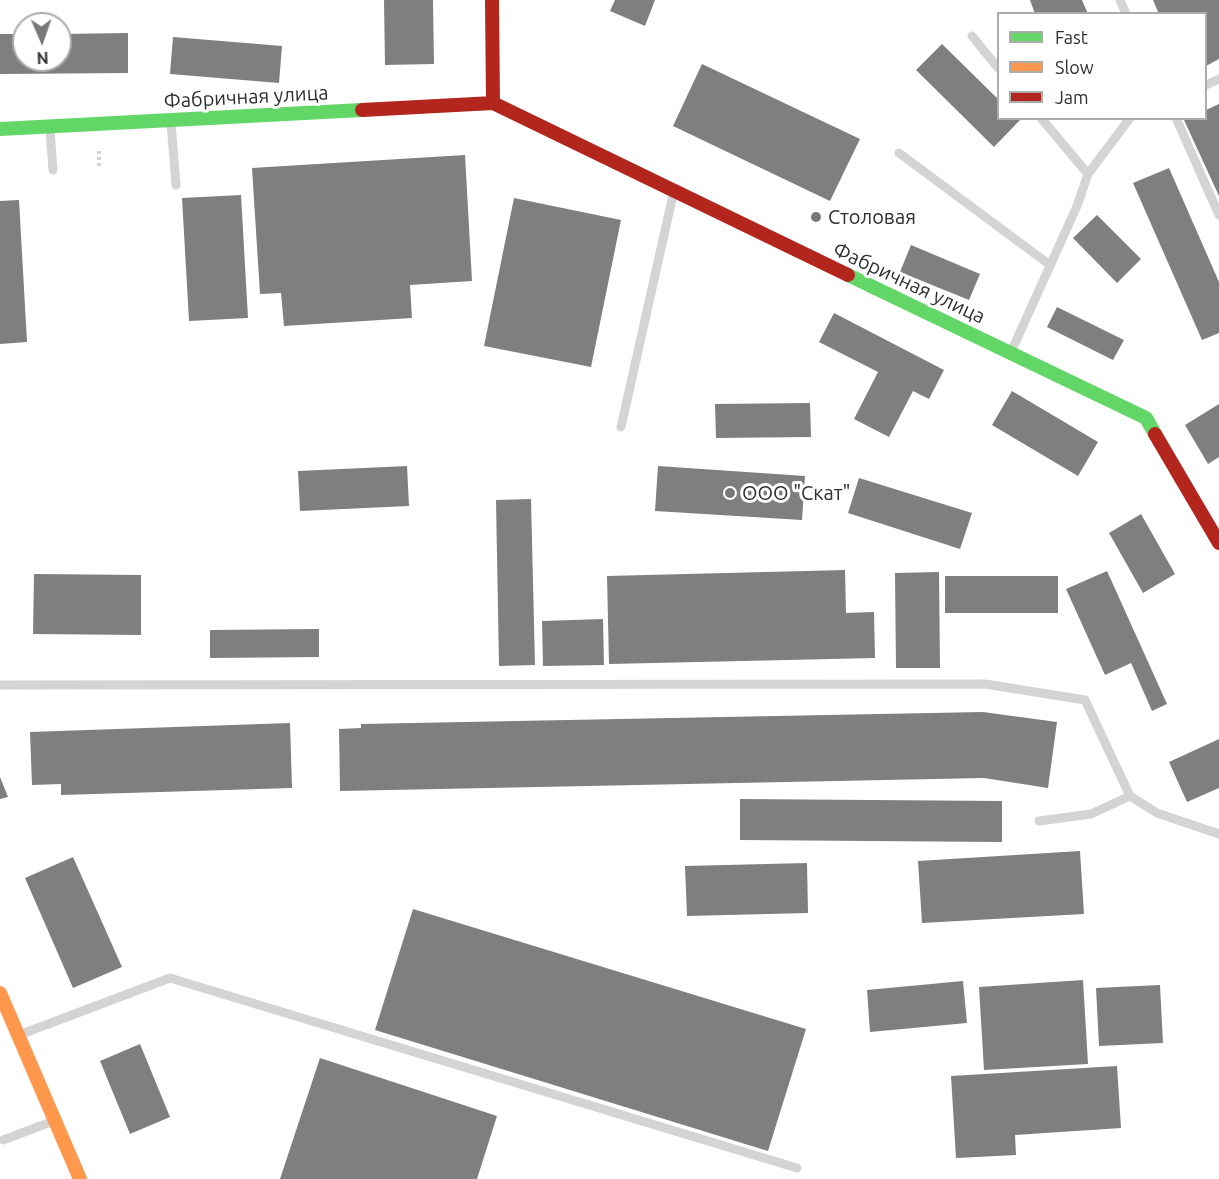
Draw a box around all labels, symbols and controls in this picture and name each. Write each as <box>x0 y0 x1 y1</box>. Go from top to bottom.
north arrow <box>12 12 72 72</box>
legend <box>997 12 1207 120</box>
text: Fast <box>1055 27 1088 47</box>
text: N <box>36 49 49 67</box>
text: Slow <box>1055 57 1094 77</box>
street label: Фабричная улица <box>163 81 329 113</box>
text: Jam <box>1055 87 1089 107</box>
place label: Столовая <box>828 205 916 229</box>
marker: Столовая <box>809 210 823 224</box>
street label: Фабричная улица <box>829 237 989 329</box>
place label: ООО "Скат" <box>742 481 851 505</box>
marker: ООО "Скат" <box>723 486 737 500</box>

